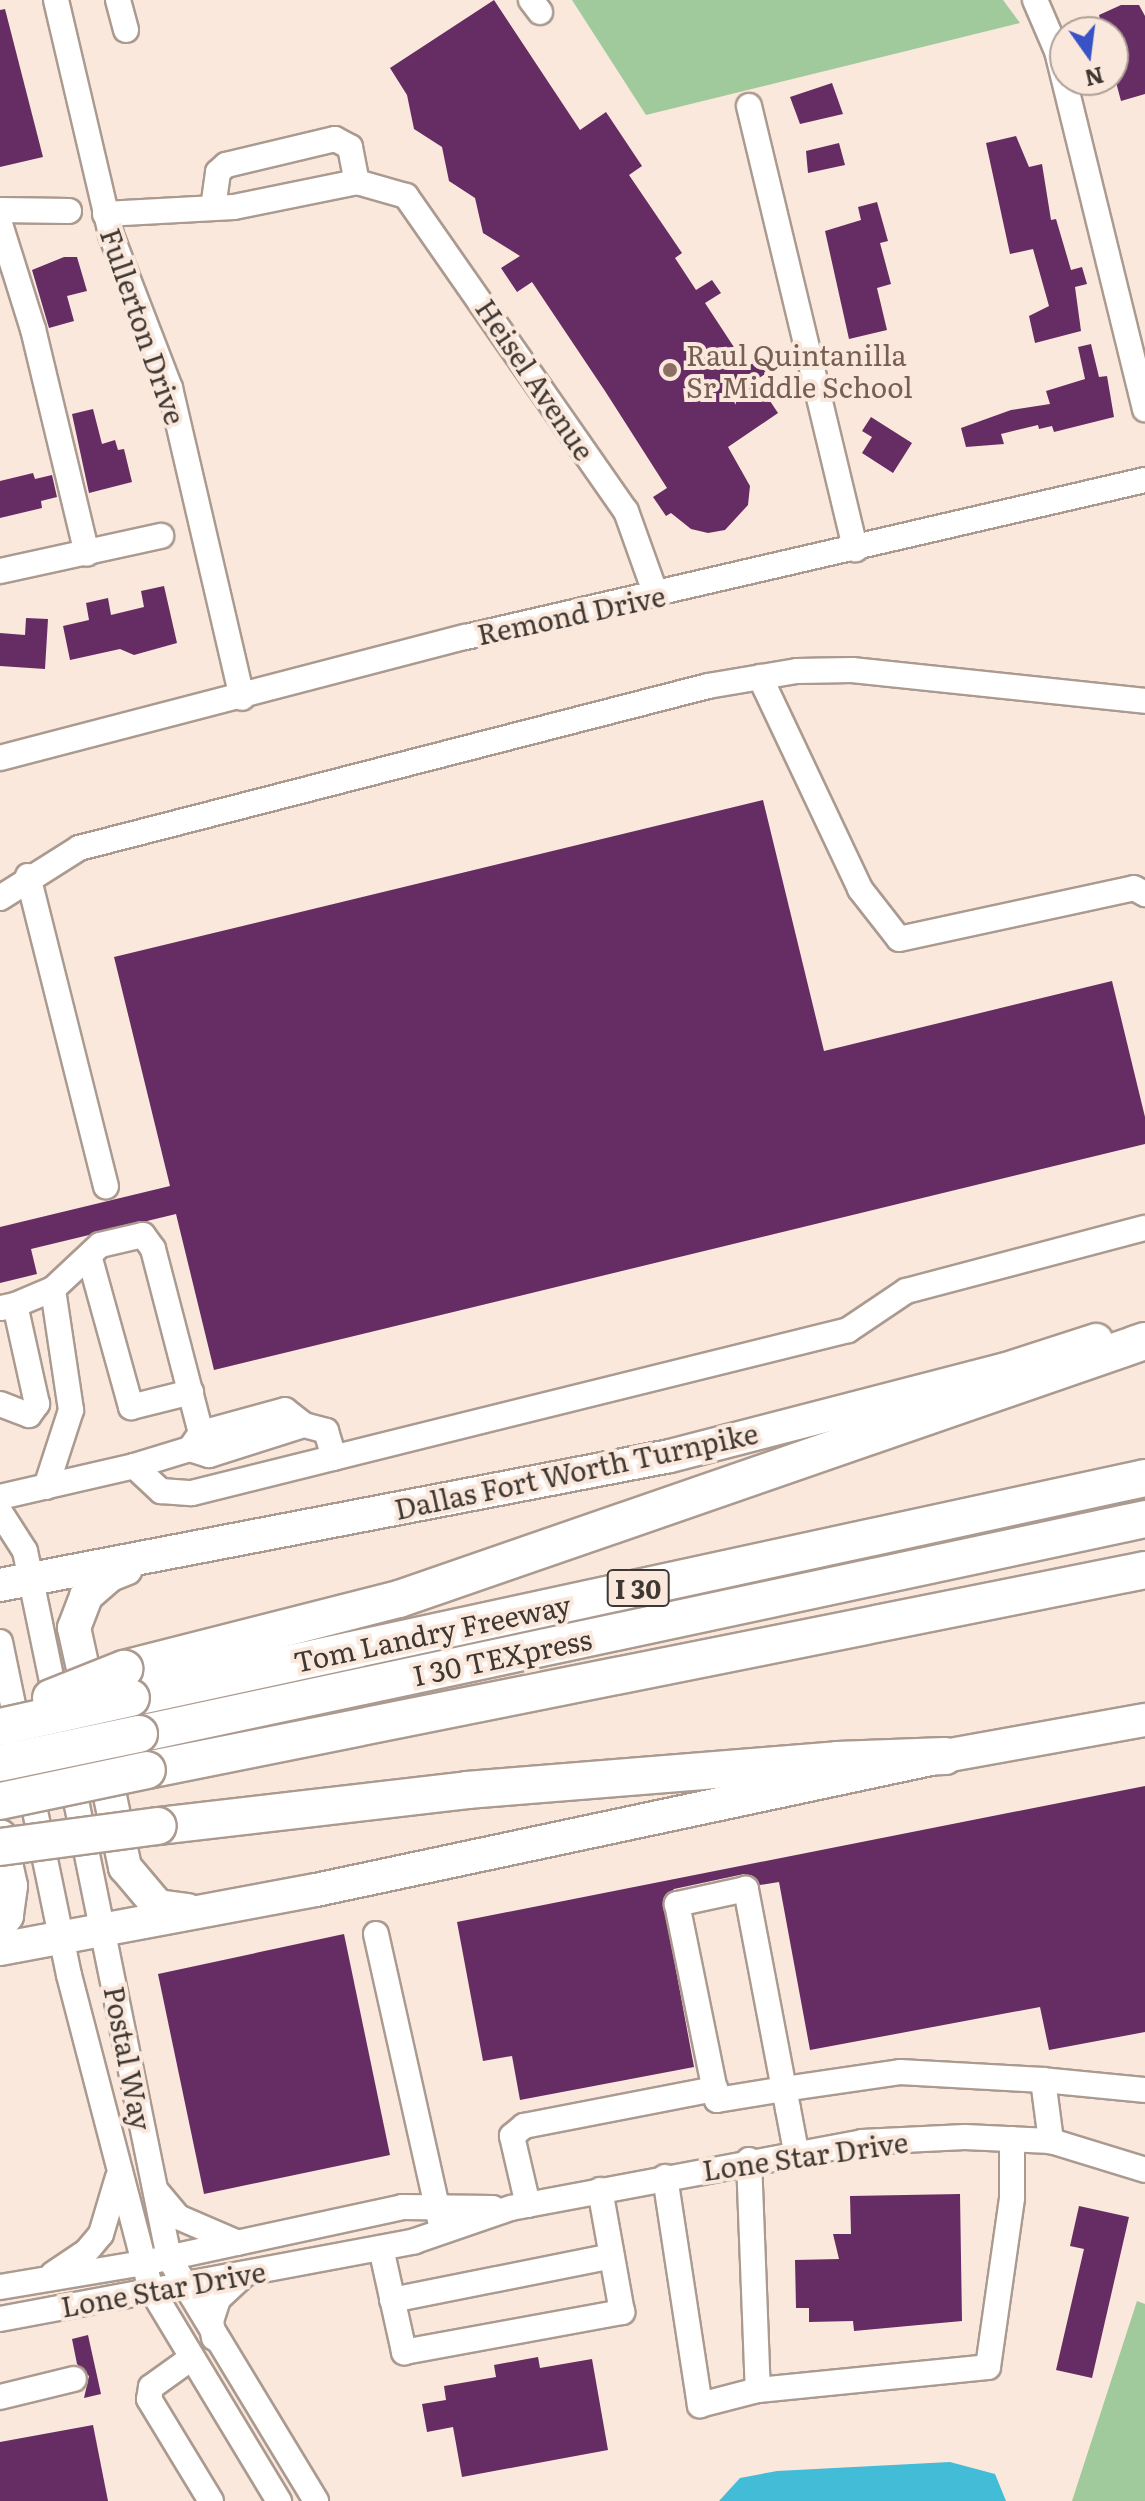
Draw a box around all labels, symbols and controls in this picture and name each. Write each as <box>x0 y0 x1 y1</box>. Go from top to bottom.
north arrow <box>1049 16 1129 96</box>
text: N <box>1081 60 1107 96</box>
street label: Fullerton Drive <box>95 223 193 429</box>
street label: Heisel Avenue <box>470 292 602 466</box>
place label: Raul Quintanilla Sr Middle School <box>686 337 913 403</box>
marker: Raul Quintanilla Sr Middle School <box>661 361 679 379</box>
street label: Remond Drive <box>474 578 668 650</box>
street label: Dallas Fort Worth Turnpike <box>391 1415 761 1525</box>
road number: I 30 <box>606 1566 670 1610</box>
street label: Tom Landry Freeway <box>290 1586 574 1678</box>
street label: I 30 TEXpress <box>410 1621 594 1691</box>
street label: Postal Way <box>99 1983 159 2133</box>
street label: Lone Star Drive <box>700 2124 910 2186</box>
street label: Lone Star Drive <box>58 2253 268 2323</box>

